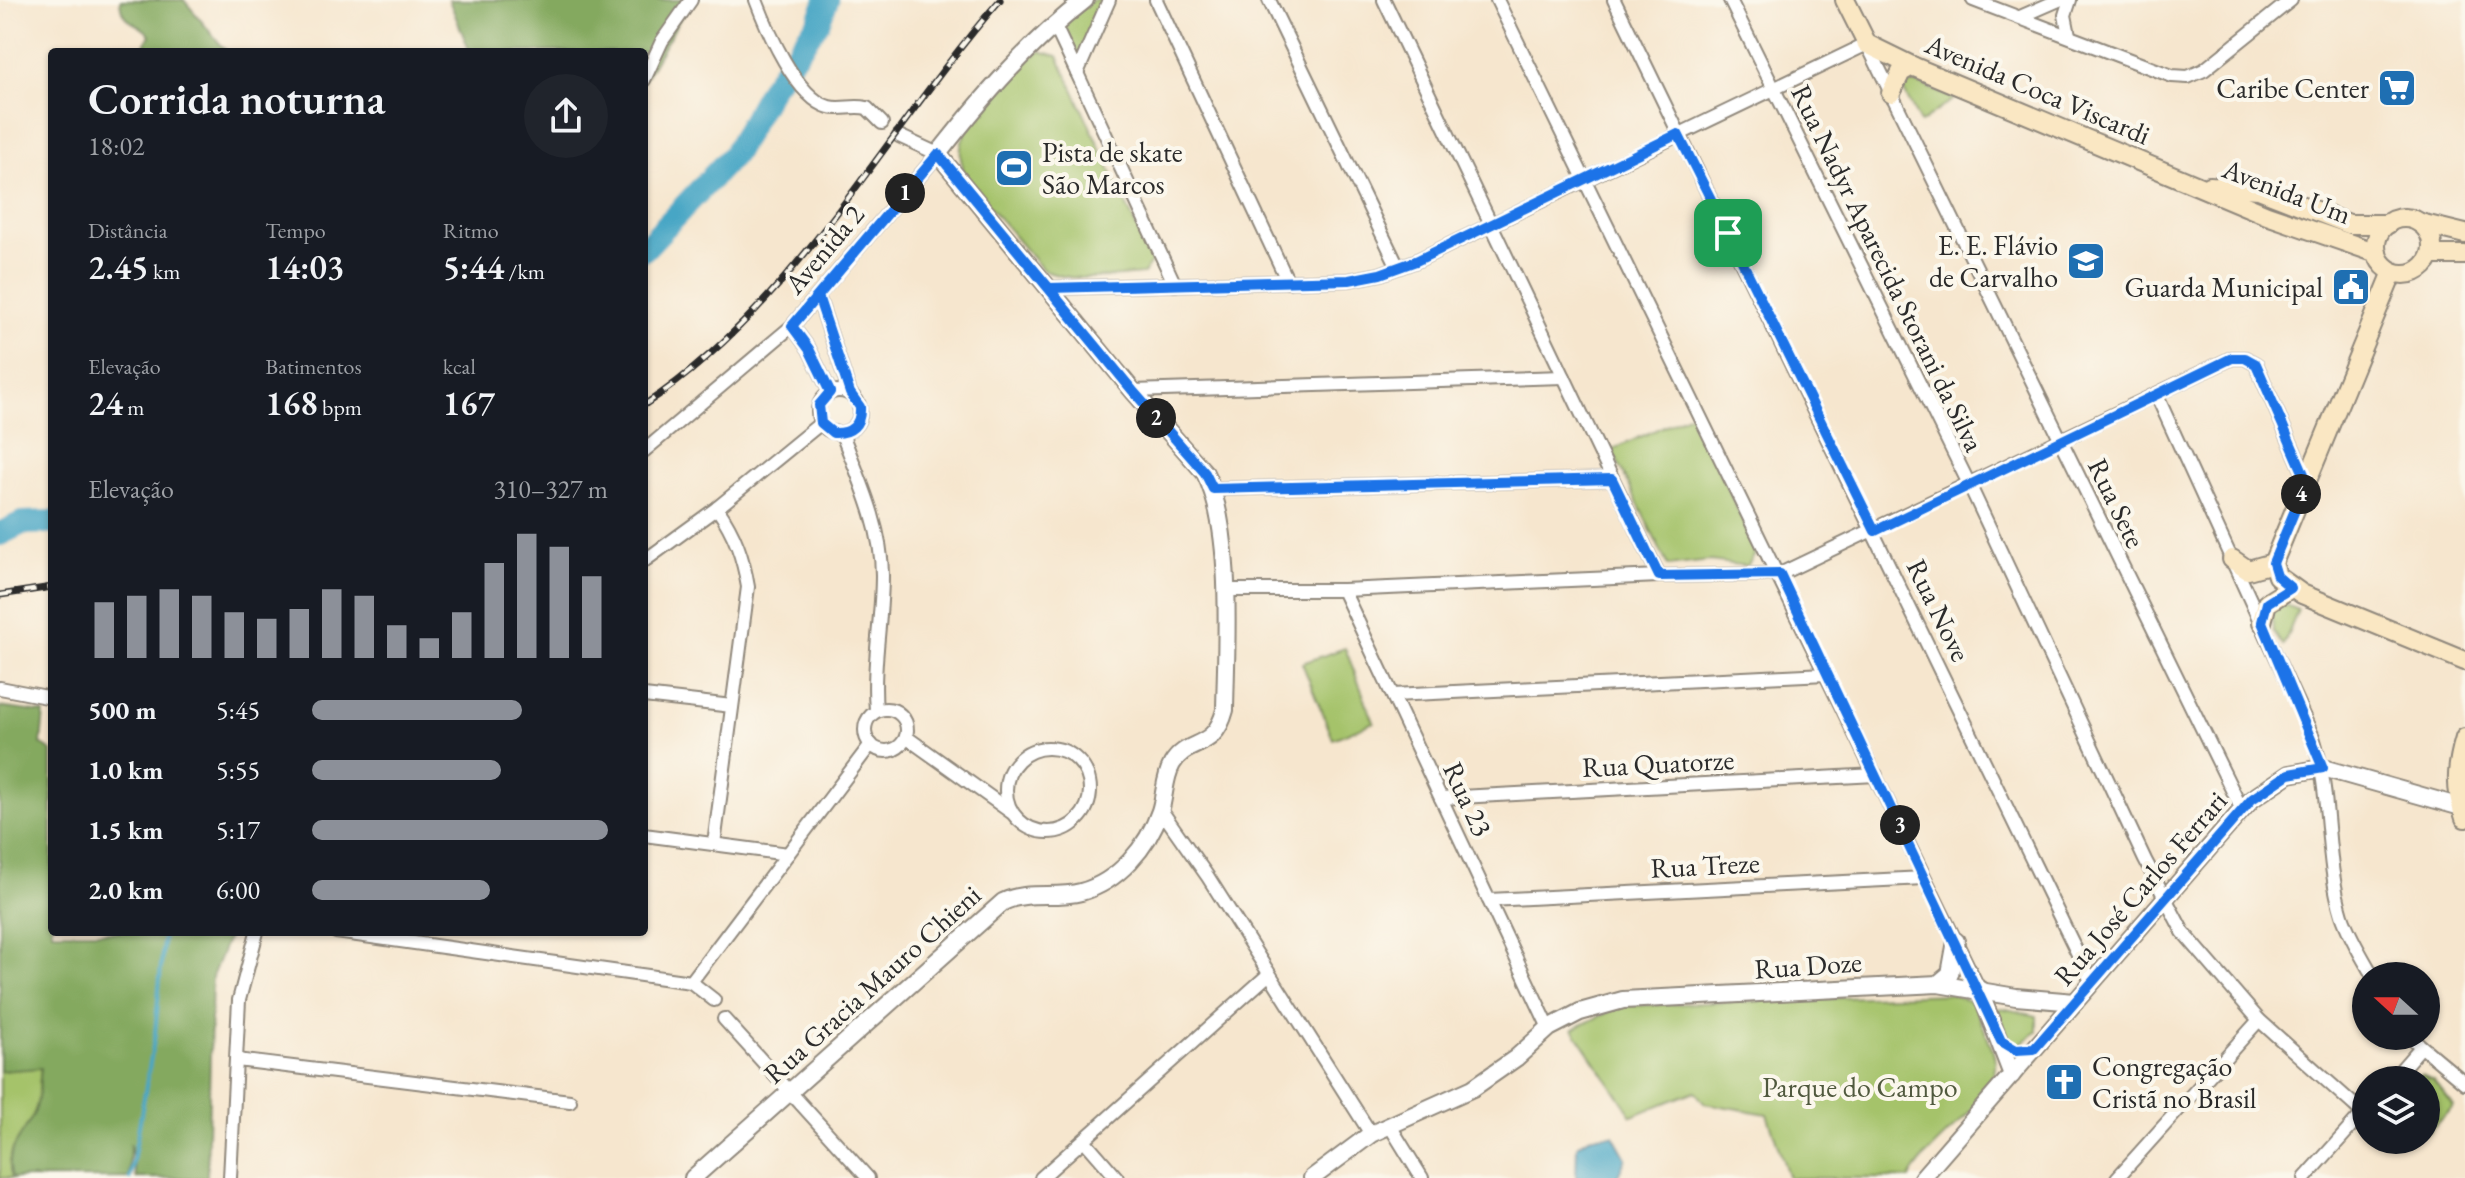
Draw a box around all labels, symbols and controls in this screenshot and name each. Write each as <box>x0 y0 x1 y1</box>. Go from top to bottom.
street label: Avenida Coca Viscardi <box>1919 25 2156 153</box>
supermarket icon: Caribe Center <box>2376 67 2418 109</box>
text: Corrida noturna <box>88 70 386 127</box>
place label: Caribe Center <box>2216 70 2370 106</box>
button: share <box>524 74 608 158</box>
street label: Rua Nadyr Aparecida Storani da Silva <box>1783 79 1993 458</box>
text: 18:02 <box>88 129 144 163</box>
place label: Pista de skate São Marcos <box>1042 134 1183 202</box>
sports icon: Pista de skate São Marcos <box>993 147 1035 189</box>
street label: Avenida Um <box>2217 150 2357 232</box>
pin: 1 <box>885 173 925 213</box>
text: 1 <box>899 178 911 207</box>
street label: Avenida 2 <box>776 196 872 302</box>
pin <box>1694 199 1762 267</box>
icon: arrive <box>1706 211 1750 255</box>
text: Distância <box>88 216 168 245</box>
text: Tempo <box>265 216 326 245</box>
text: Ritmo <box>443 216 499 245</box>
place label: E. E. Flávio de Carvalho <box>1929 227 2058 295</box>
school or university icon: E. E. Flávio de Carvalho <box>2065 240 2107 282</box>
text: 2.45 <box>88 245 149 289</box>
text: 14:03 <box>265 245 344 289</box>
text: 5:44 <box>443 245 504 289</box>
text: km <box>149 257 180 286</box>
text: /km <box>504 257 545 286</box>
public building icon: Guarda Municipal <box>2330 266 2372 308</box>
place label: Guarda Municipal <box>2125 269 2323 305</box>
text: Elevação <box>88 352 161 381</box>
text: Batimentos <box>265 352 362 381</box>
text: kcal <box>443 352 476 381</box>
text: 24 <box>88 381 123 425</box>
text: 168 <box>265 381 318 425</box>
text: 167 <box>443 381 495 425</box>
text: m <box>123 393 144 422</box>
text: bpm <box>318 393 362 422</box>
pin: 2 <box>1136 398 1176 438</box>
text: 2 <box>1150 403 1162 432</box>
street label: Rua Sete <box>2080 452 2154 554</box>
text: Elevação <box>88 472 174 506</box>
text: 310–327 m <box>493 472 608 506</box>
pin: 4 <box>2281 474 2321 514</box>
text: 4 <box>2295 479 2307 508</box>
street label: Rua Nove <box>1899 553 1979 667</box>
text: 500 m <box>88 693 156 727</box>
text: 5:45 <box>216 693 260 727</box>
street label: Rua Quatorze <box>1581 741 1735 785</box>
text: 1.0 km <box>88 753 163 787</box>
text: 5:55 <box>216 753 260 787</box>
street label: Rua 23 <box>1435 756 1501 842</box>
street label: Rua José Carlos Ferrari <box>2046 783 2235 993</box>
pin: 3 <box>1880 805 1920 845</box>
text: 3 <box>1894 810 1906 839</box>
text: 1.5 km <box>88 813 163 847</box>
text: 5:17 <box>216 813 260 847</box>
street label: Rua Treze <box>1650 844 1761 886</box>
text: 2.0 km <box>88 873 163 907</box>
text: 6:00 <box>216 873 260 907</box>
street label: Rua Gracia Mauro Chieni <box>756 877 988 1091</box>
street label: Rua Doze <box>1753 943 1863 987</box>
north arrow <box>2352 962 2440 1050</box>
map controls <box>2352 962 2440 1154</box>
place label: Congregação Cristã no Brasil <box>2092 1048 2257 1116</box>
church icon: Congregação Cristã no Brasil <box>2043 1061 2085 1103</box>
button: layers <box>2352 1066 2440 1154</box>
park label: Parque do Campo <box>1762 1069 1958 1105</box>

